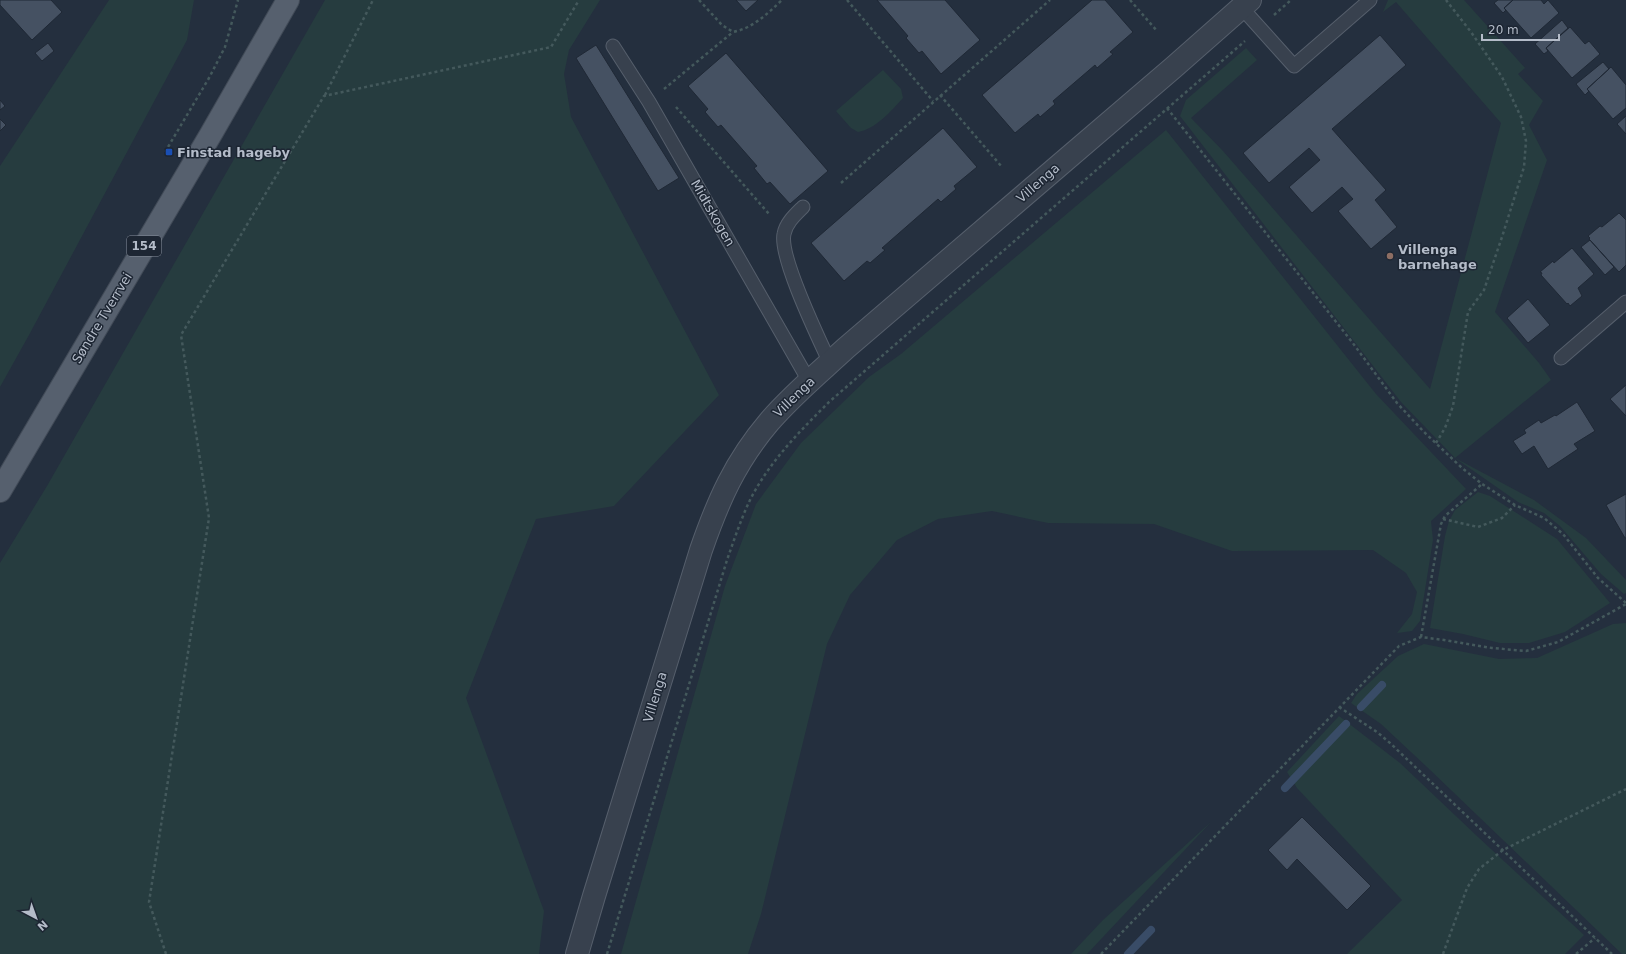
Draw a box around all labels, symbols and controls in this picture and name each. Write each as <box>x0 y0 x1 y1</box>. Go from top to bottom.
scale bar <box>1482 16 1559 42</box>
text: 20 m <box>1488 23 1519 37</box>
place label: Finstad hageby <box>177 145 291 160</box>
marker: Finstad hageby <box>164 147 174 157</box>
street label: Villenga <box>1013 160 1063 206</box>
street label: Midtskogen <box>688 177 738 249</box>
road number: 154 <box>127 236 161 256</box>
place label: Villenga barnehage <box>1398 242 1477 272</box>
marker: Villenga barnehage <box>1385 251 1395 261</box>
street label: Søndre Tverrvei <box>69 270 135 366</box>
street label: Villenga <box>770 374 818 420</box>
street label: Villenga <box>640 670 670 724</box>
north arrow <box>16 898 56 938</box>
text: N <box>34 917 50 933</box>

